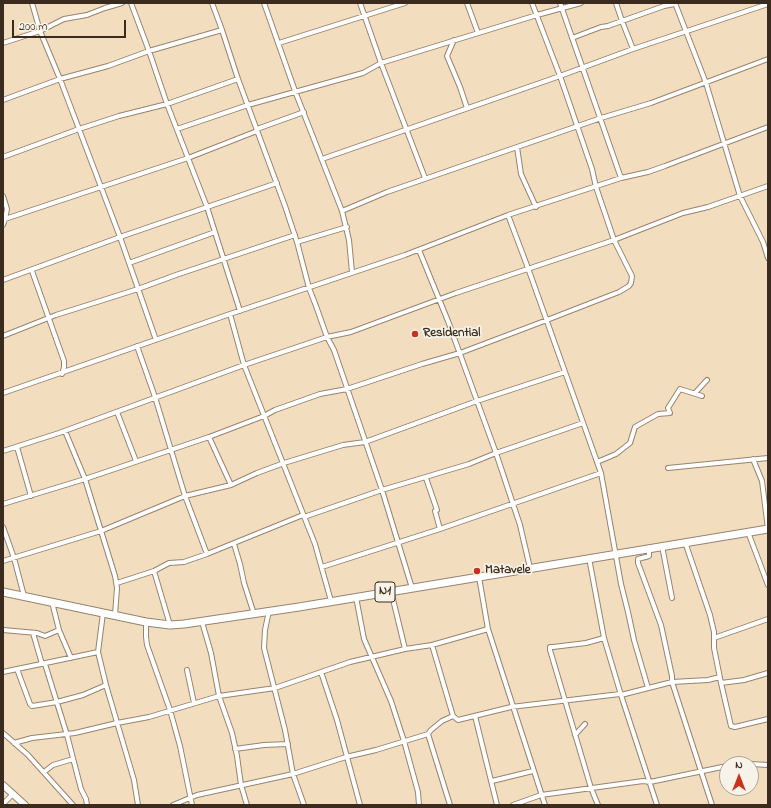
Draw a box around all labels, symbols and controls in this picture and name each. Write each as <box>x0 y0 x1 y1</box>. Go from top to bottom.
scale bar <box>14 12 128 38</box>
text: 200 m <box>19 18 48 36</box>
place label: Residential <box>423 326 480 342</box>
marker: Residential <box>410 329 420 339</box>
place label: Matavele <box>485 563 531 579</box>
marker: Matavele <box>472 566 482 576</box>
road number: N1 <box>375 582 395 602</box>
north arrow <box>719 756 759 796</box>
text: N <box>735 757 743 773</box>

